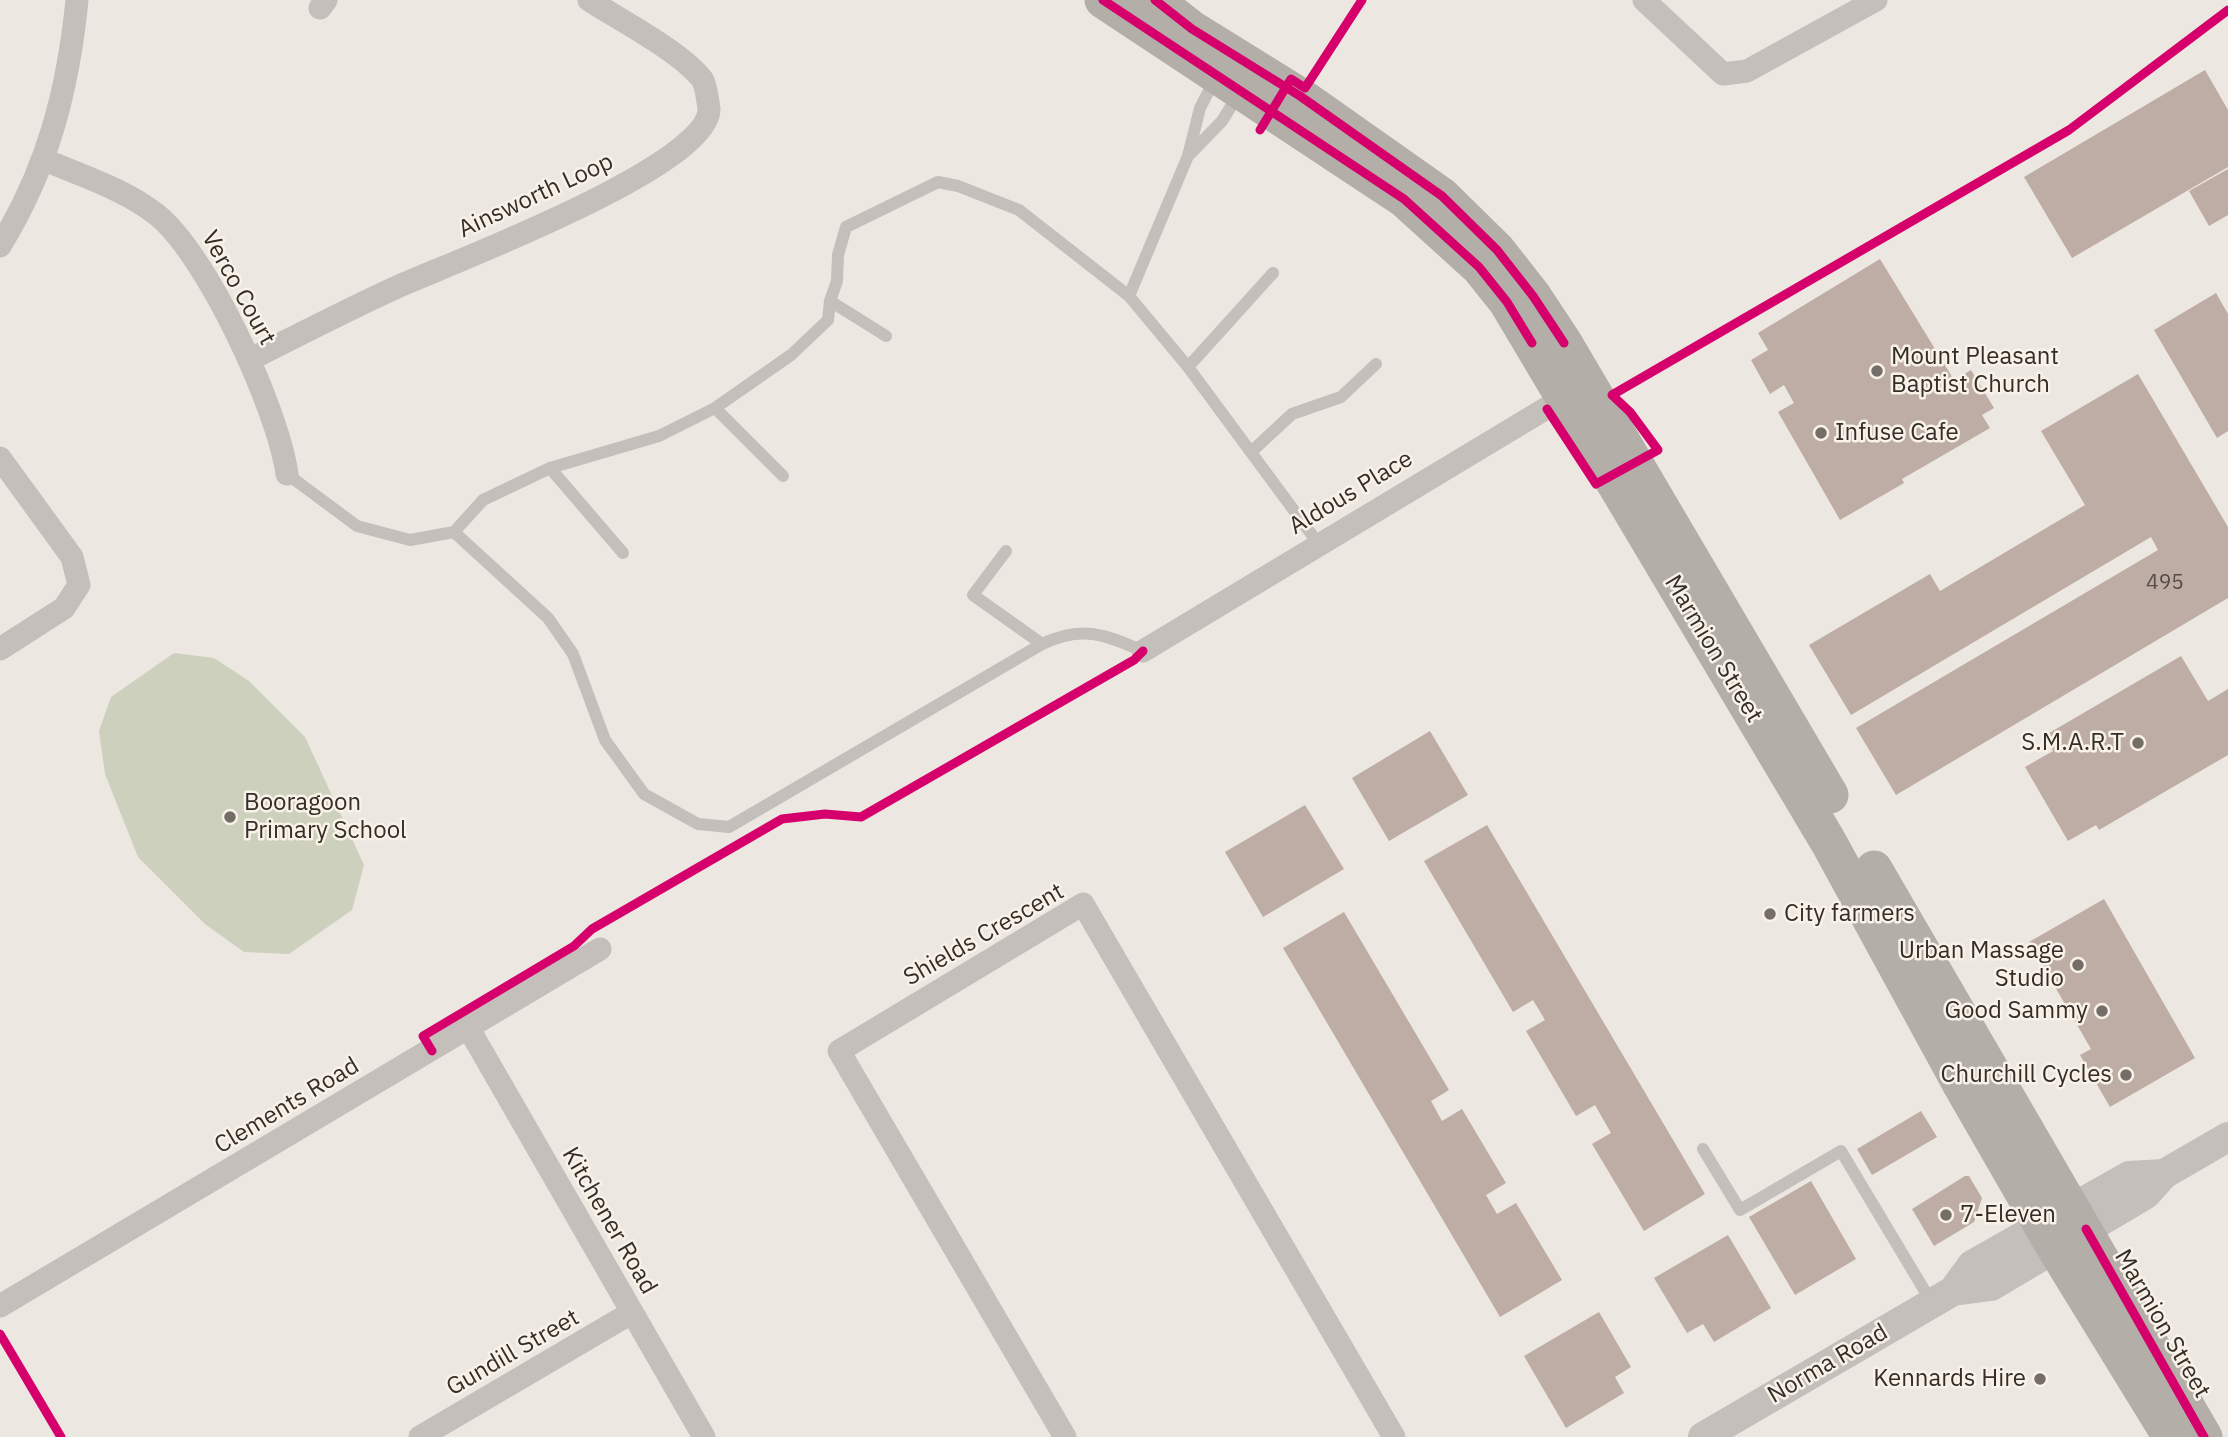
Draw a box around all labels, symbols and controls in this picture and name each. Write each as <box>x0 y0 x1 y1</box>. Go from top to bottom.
street label: Ainsworth Loop <box>454 148 618 244</box>
street label: Verco Court <box>195 226 281 350</box>
place label: Mount Pleasant Baptist Church <box>1891 343 2059 399</box>
marker: Mount Pleasant Baptist Church <box>1869 363 1885 379</box>
place label: Infuse Cafe <box>1835 419 1959 447</box>
marker: Infuse Cafe <box>1813 425 1829 441</box>
street label: Aldous Place <box>1284 445 1418 541</box>
street label: Marmion Street <box>1658 570 1768 728</box>
house number: 495 <box>2146 570 2184 596</box>
place label: S.M.A.R.T <box>2021 729 2124 757</box>
marker: S.M.A.R.T <box>2130 735 2146 751</box>
place label: Booragoon Primary School <box>244 789 407 845</box>
marker: Booragoon Primary School <box>222 809 238 825</box>
street label: Shields Crescent <box>899 877 1069 993</box>
place label: City farmers <box>1784 900 1915 928</box>
marker: City farmers <box>1762 906 1778 922</box>
place label: Urban Massage Studio <box>1899 937 2064 993</box>
marker: Urban Massage Studio <box>2070 957 2086 973</box>
place label: Good Sammy <box>1944 997 2088 1025</box>
marker: Good Sammy <box>2094 1003 2110 1019</box>
street label: Clements Road <box>210 1052 364 1160</box>
place label: Churchill Cycles <box>1941 1061 2112 1089</box>
marker: Churchill Cycles <box>2118 1067 2134 1083</box>
street label: Kitchener Road <box>555 1142 663 1300</box>
place label: 7-Eleven <box>1960 1201 2056 1229</box>
marker: 7-Eleven <box>1938 1207 1954 1223</box>
street label: Marmion Street <box>2108 1245 2216 1403</box>
street label: Gundill Street <box>442 1303 584 1403</box>
street label: Norma Road <box>1763 1318 1893 1410</box>
place label: Kennards Hire <box>1873 1365 2026 1393</box>
marker: Kennards Hire <box>2032 1371 2048 1387</box>

